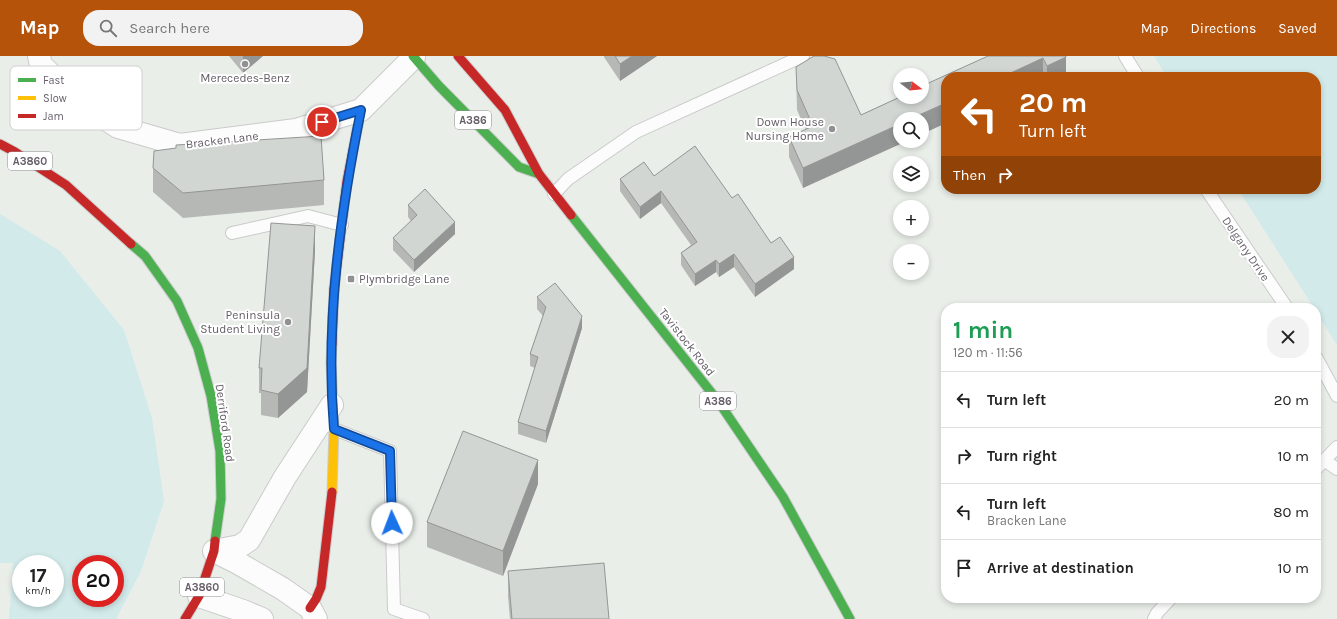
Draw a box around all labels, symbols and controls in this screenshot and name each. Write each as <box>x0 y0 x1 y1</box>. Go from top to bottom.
search box <box>83 10 363 46</box>
text: Map <box>20 17 59 39</box>
icon: search <box>97 17 119 39</box>
text: Search here <box>129 19 210 37</box>
text: Map <box>1141 20 1169 37</box>
text: Directions <box>1191 20 1256 37</box>
text: Saved <box>1278 20 1317 37</box>
marker: Merecedes-Benz <box>240 59 250 69</box>
legend <box>10 66 142 130</box>
north arrow <box>893 68 929 104</box>
map controls <box>893 68 929 280</box>
place label: Merecedes-Benz <box>200 71 290 85</box>
text: Fast <box>43 74 64 87</box>
text: 20 m <box>1019 86 1087 119</box>
icon: left <box>953 88 1005 140</box>
text: Slow <box>43 92 67 105</box>
pin <box>305 105 339 139</box>
text: Jam <box>43 110 64 123</box>
icon: arrive <box>311 111 333 133</box>
road number: A386 <box>455 111 491 129</box>
button: search <box>893 112 929 148</box>
place label: Down House Nursing Home <box>745 115 824 143</box>
text: Turn left <box>1019 120 1087 142</box>
marker: Down House Nursing Home <box>827 124 837 134</box>
street label: Bracken Lane <box>185 129 259 151</box>
road number: A3860 <box>8 152 52 170</box>
button: layers <box>893 156 929 192</box>
icon: right <box>994 164 1016 186</box>
text: Then <box>953 166 986 184</box>
button: + <box>893 200 929 236</box>
street label: Delgany Drive <box>1219 214 1273 284</box>
button: − <box>893 244 929 280</box>
place label: Plymbridge Lane <box>359 272 449 286</box>
marker: Plymbridge Lane <box>346 274 356 284</box>
street label: Tavistock Road <box>656 305 718 379</box>
place label: Peninsula Student Living <box>200 308 280 336</box>
text: 1 min <box>953 316 1013 344</box>
button: close <box>1267 316 1309 358</box>
marker: Peninsula Student Living <box>283 317 293 327</box>
text: 120 m · 11:56 <box>953 345 1023 360</box>
street label: Derriford Road <box>213 383 237 463</box>
icon: left <box>953 389 975 411</box>
text: Turn left <box>987 391 1046 409</box>
text: 20 m <box>1274 391 1309 409</box>
road number: A386 <box>700 392 736 410</box>
icon: right <box>953 445 975 467</box>
text: Turn right <box>987 447 1057 465</box>
text: 10 m <box>1278 447 1309 465</box>
text: Turn left <box>987 495 1046 513</box>
icon: left <box>953 501 975 523</box>
position arrow <box>371 502 413 544</box>
text: 80 m <box>1273 503 1309 521</box>
text: Bracken Lane <box>987 513 1066 528</box>
speed limit sign: 20 <box>72 555 124 607</box>
icon: arrive <box>953 557 975 579</box>
text: Arrive at destination <box>987 559 1134 577</box>
text: 10 m <box>1278 559 1309 577</box>
text: 17 <box>29 564 47 587</box>
road number: A3860 <box>180 578 224 596</box>
text: km/h <box>25 585 51 597</box>

